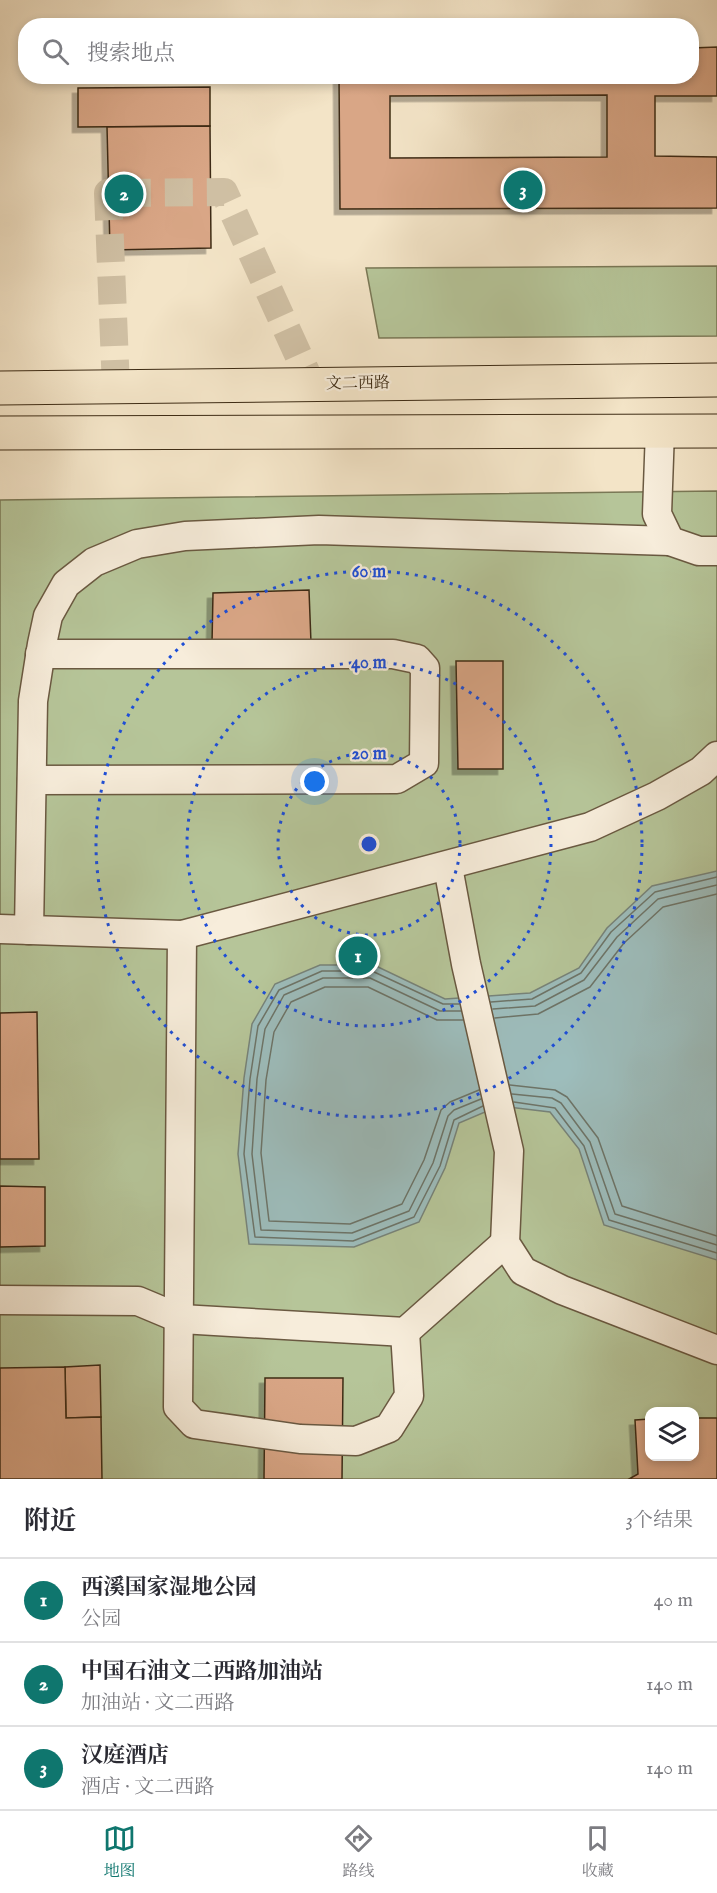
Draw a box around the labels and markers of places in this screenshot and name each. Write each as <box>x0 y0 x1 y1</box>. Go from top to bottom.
pin: 3 <box>504 168 542 213</box>
pin: 2 <box>104 172 144 216</box>
centre of rings <box>359 834 379 854</box>
pin: 1 <box>338 934 378 978</box>

